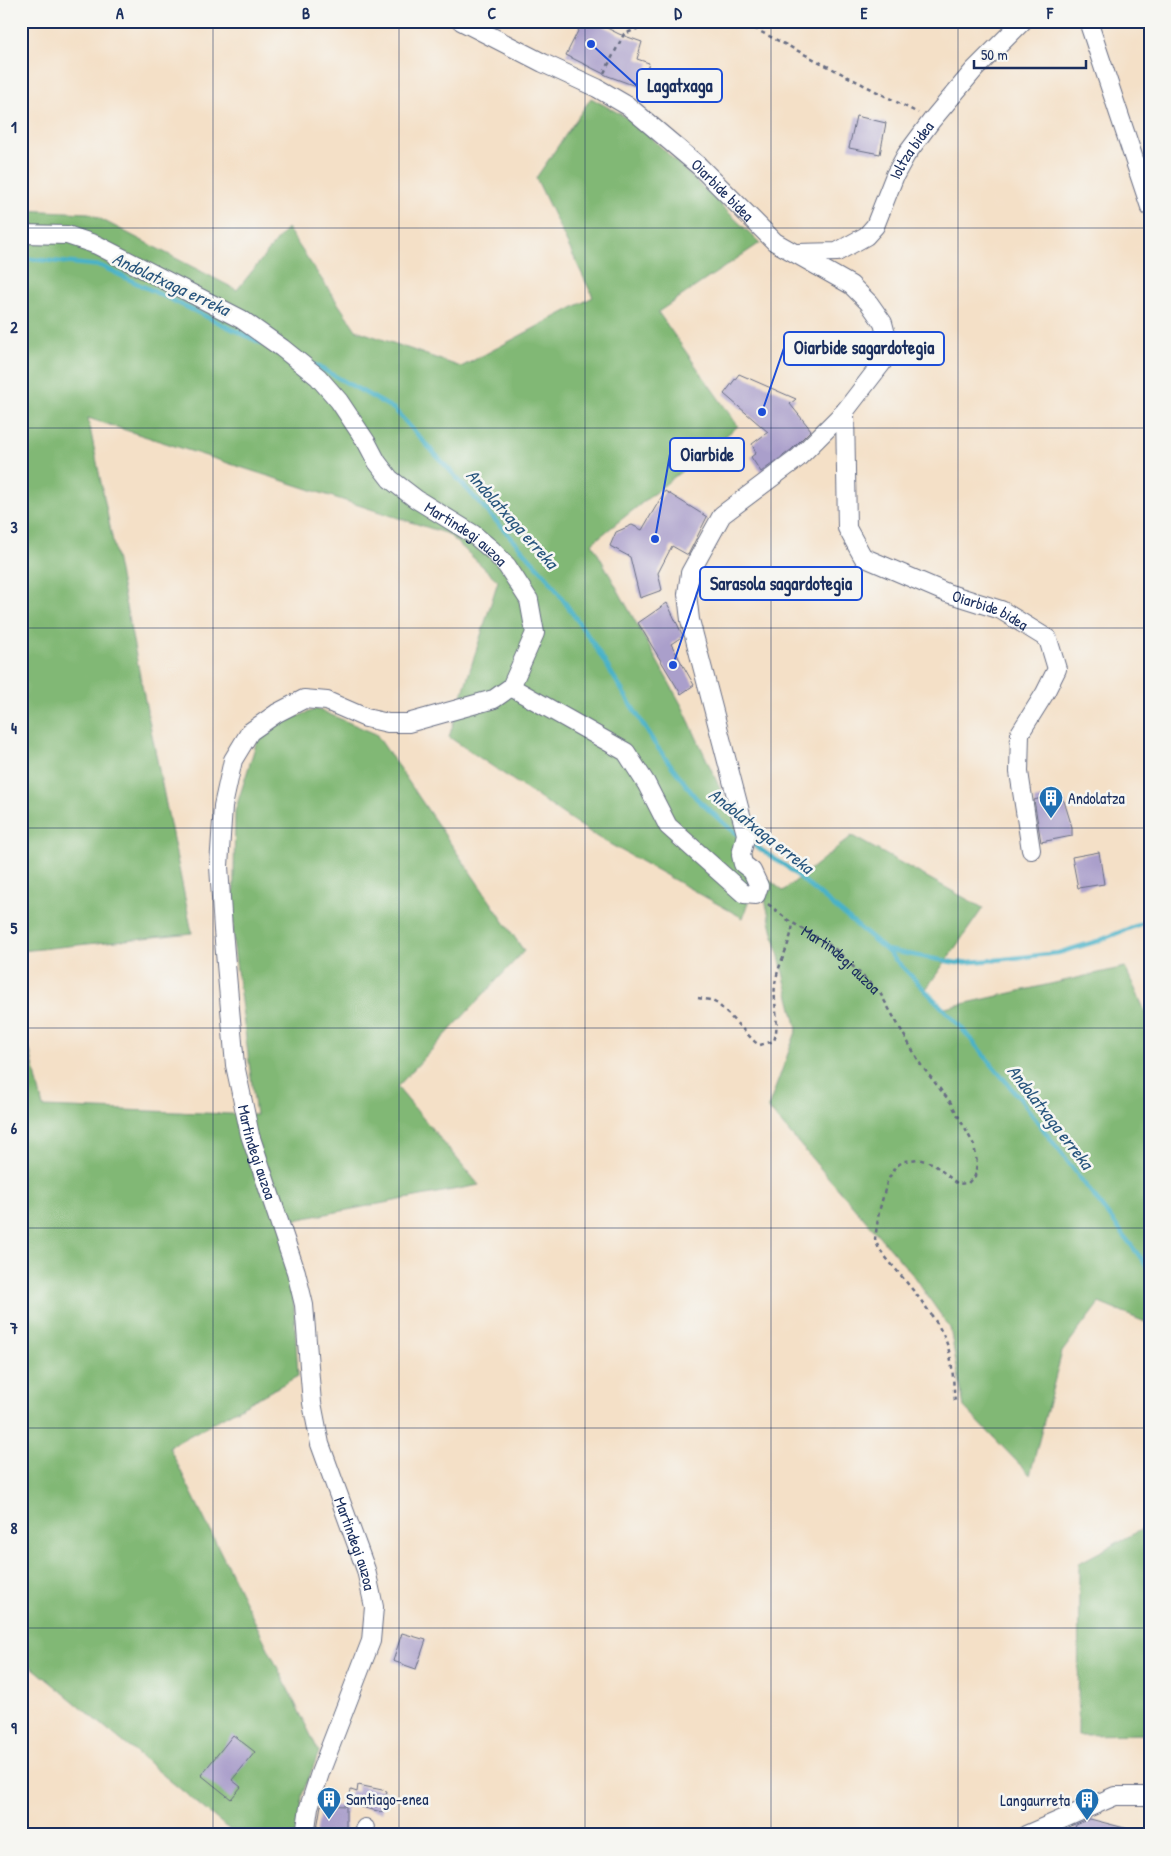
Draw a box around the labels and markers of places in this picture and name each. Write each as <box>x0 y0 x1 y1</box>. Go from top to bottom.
callout: Lagatxaga <box>637 69 722 102</box>
callout: Oiarbide sagardotegia <box>784 332 944 365</box>
callout: Oiarbide <box>670 438 744 471</box>
callout: Sarasola sagardotegia <box>700 567 862 600</box>
building icon: Andolatza <box>1038 785 1064 819</box>
place label: Andolatza <box>1068 787 1125 809</box>
building icon: Santiago-enea <box>316 1786 342 1820</box>
building icon: Langaurreta <box>1074 1787 1100 1821</box>
place label: Santiago-enea <box>346 1788 428 1810</box>
place label: Langaurreta <box>1000 1789 1070 1811</box>

